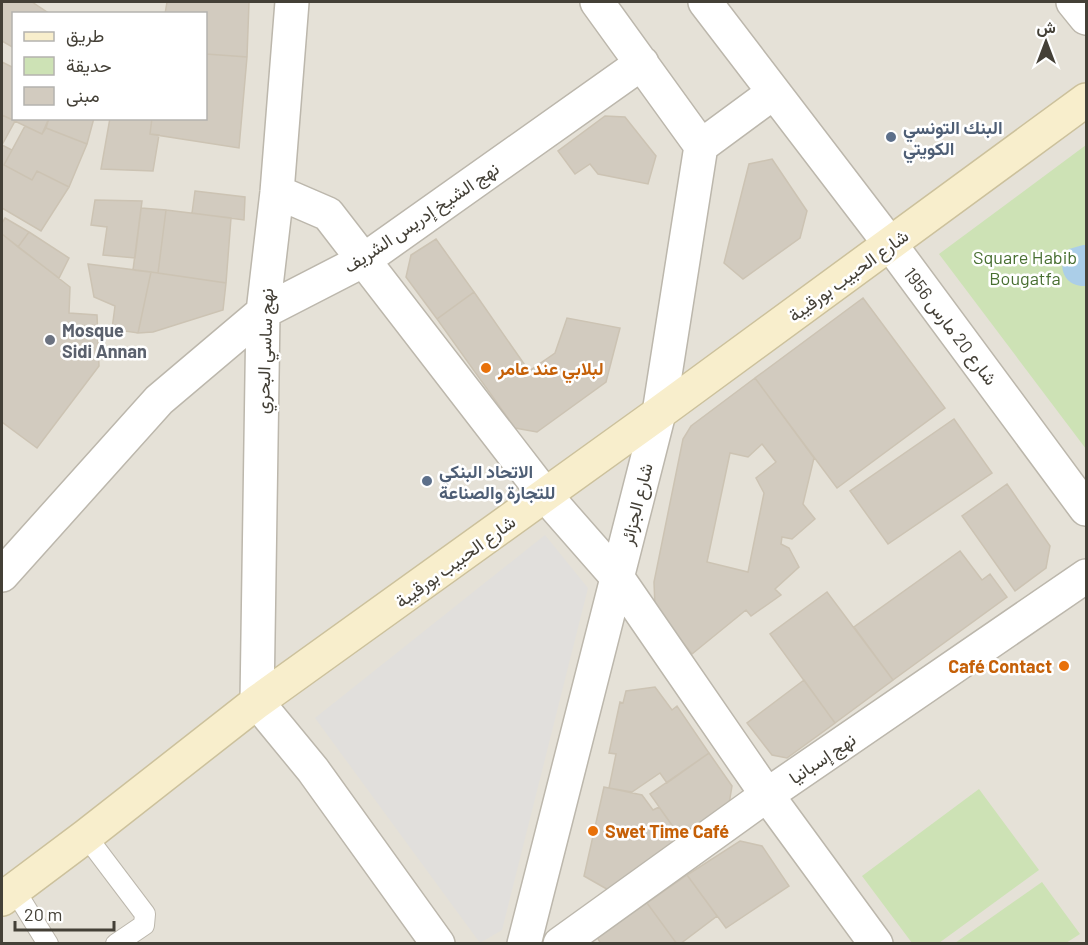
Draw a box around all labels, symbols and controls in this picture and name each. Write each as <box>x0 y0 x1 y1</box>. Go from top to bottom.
legend <box>12 12 207 120</box>
north arrow <box>1016 12 1076 72</box>
text: ش <box>1036 17 1056 37</box>
text: طريق <box>66 24 104 47</box>
text: حديقة <box>66 54 112 76</box>
text: مبنى <box>66 84 100 107</box>
place label: البنك التونسي الكويتي <box>903 116 1003 164</box>
marker: البنك التونسي الكويتي <box>884 130 898 144</box>
street label: نهج الشيخ إدريس الشريف <box>339 157 504 279</box>
street label: شارع الحبيب بورقيبة <box>784 224 914 328</box>
park label: Square Habib Bougatfa <box>973 246 1077 289</box>
street label: شارع 20 مارس 1956 <box>898 263 1002 390</box>
street label: نهج ساسي البحري <box>251 288 282 415</box>
place label: Mosque Sidi Annan <box>62 319 147 362</box>
marker: Mosque Sidi Annan <box>43 333 57 347</box>
place label: لبلابي عند عامر <box>497 357 604 384</box>
marker: لبلابي عند عامر <box>479 361 493 375</box>
place label: الاتحاد البنكي للتجارة والصناعة <box>439 460 555 504</box>
street label: شارع الجزائر <box>615 461 659 549</box>
marker: الاتحاد البنكي للتجارة والصناعة <box>420 474 434 488</box>
street label: شارع الحبيب بورقيبة <box>391 510 521 614</box>
place label: Café Contact <box>948 655 1052 677</box>
marker: Café Contact <box>1057 659 1071 673</box>
street label: نهج إسبانيا <box>784 728 861 790</box>
place label: Swet Time Café <box>605 820 729 842</box>
marker: Swet Time Café <box>586 824 600 838</box>
scale bar <box>15 894 114 932</box>
text: 20 m <box>24 903 62 925</box>

